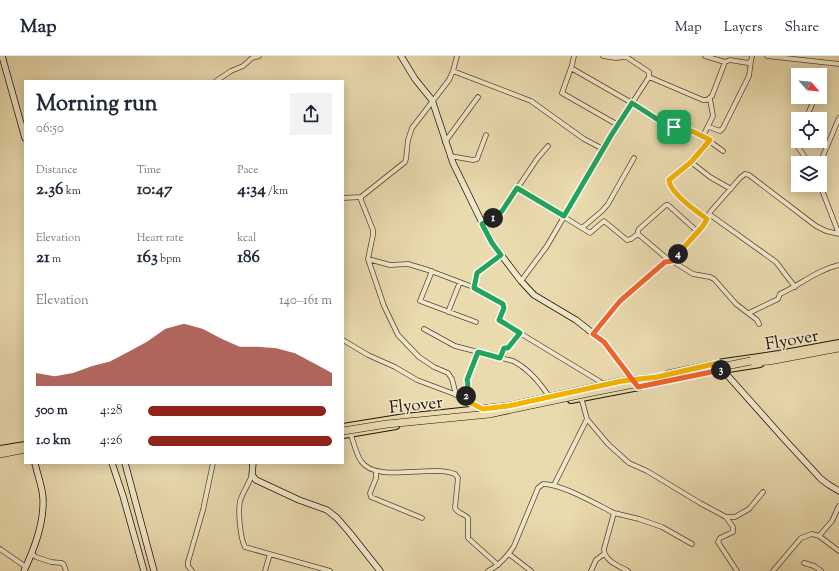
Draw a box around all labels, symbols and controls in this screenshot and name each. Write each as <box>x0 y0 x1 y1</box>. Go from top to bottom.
text: Map <box>20 14 57 41</box>
text: Map <box>675 18 702 38</box>
text: Layers <box>724 18 762 38</box>
text: Share <box>784 18 819 38</box>
north arrow <box>791 68 827 104</box>
map controls <box>791 68 827 192</box>
text: Morning run <box>36 89 158 121</box>
button: share <box>290 93 332 135</box>
pin <box>657 110 691 144</box>
button: locate <box>791 112 827 148</box>
icon: arrive <box>663 116 685 138</box>
text: 06:50 <box>36 120 64 138</box>
button: layers <box>791 156 827 192</box>
text: Distance <box>36 162 77 178</box>
text: Time <box>137 162 161 178</box>
text: Pace <box>237 162 258 178</box>
text: 2.36 <box>36 178 63 202</box>
text: 10:47 <box>137 178 173 202</box>
text: 4:34 <box>237 178 266 202</box>
text: km <box>63 183 81 199</box>
text: /km <box>266 183 288 199</box>
pin: 1 <box>483 208 503 228</box>
text: 1 <box>491 210 495 226</box>
text: Elevation <box>36 230 81 246</box>
text: Heart rate <box>137 230 184 246</box>
text: kcal <box>237 230 256 246</box>
pin: 4 <box>668 244 688 264</box>
text: 21 <box>36 246 50 270</box>
text: 163 <box>137 246 158 270</box>
text: 186 <box>237 246 260 270</box>
text: 4 <box>675 246 681 262</box>
text: m <box>50 251 61 267</box>
text: bpm <box>158 251 181 267</box>
text: Elevation <box>36 292 89 310</box>
text: 140–161 m <box>279 292 332 310</box>
street label: Flyover <box>764 324 821 357</box>
pin: 3 <box>711 360 731 380</box>
text: 3 <box>719 362 723 378</box>
pin: 2 <box>456 386 476 406</box>
text: 2 <box>463 388 469 404</box>
street label: Flyover <box>388 391 445 421</box>
text: 500 m <box>36 402 68 420</box>
text: 4:28 <box>100 402 123 420</box>
text: 1.0 km <box>36 432 71 450</box>
text: 4:26 <box>100 432 122 450</box>

